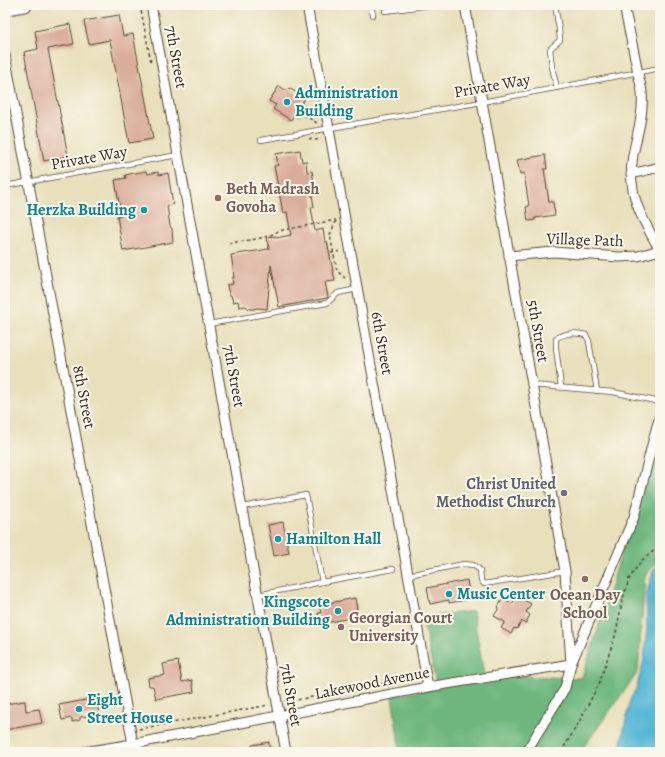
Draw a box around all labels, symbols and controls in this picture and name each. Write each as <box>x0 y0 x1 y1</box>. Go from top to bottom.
street label: 7th Street <box>160 24 192 90</box>
street label: Private Way <box>452 68 533 104</box>
place label: Administration Building <box>294 82 398 122</box>
marker: Administration Building <box>282 97 292 107</box>
street label: Private Way <box>49 140 130 176</box>
place label: Beth Madrash Govoha <box>226 178 319 218</box>
marker: Beth Madrash Govoha <box>213 193 223 203</box>
place label: Herzka Building <box>26 199 137 221</box>
marker: Herzka Building <box>139 205 149 215</box>
street label: Village Path <box>545 228 624 252</box>
street label: 5th Street <box>522 298 554 364</box>
street label: 6th Street <box>366 310 398 376</box>
street label: 7th Street <box>218 343 250 409</box>
street label: 8th Street <box>67 363 101 431</box>
place label: Christ United Methodist Church <box>436 473 556 513</box>
marker: Christ United Methodist Church <box>559 488 569 498</box>
place label: Hamilton Hall <box>286 528 382 550</box>
marker: Hamilton Hall <box>273 534 283 544</box>
marker: Ocean Day School <box>580 574 590 584</box>
place label: Music Center <box>457 583 546 605</box>
place label: Ocean Day School <box>550 584 621 624</box>
marker: Music Center <box>444 589 454 599</box>
place label: Kingscote Administration Building <box>165 591 331 631</box>
marker: Kingscote Administration Building <box>333 606 343 616</box>
place label: Georgian Court University <box>349 607 453 647</box>
marker: Georgian Court University <box>336 622 346 632</box>
street label: Lakewood Avenue <box>313 661 431 705</box>
street label: 7th Street <box>275 662 307 728</box>
place label: Eight Street House <box>87 689 173 729</box>
marker: Eight Street House <box>74 704 84 714</box>

